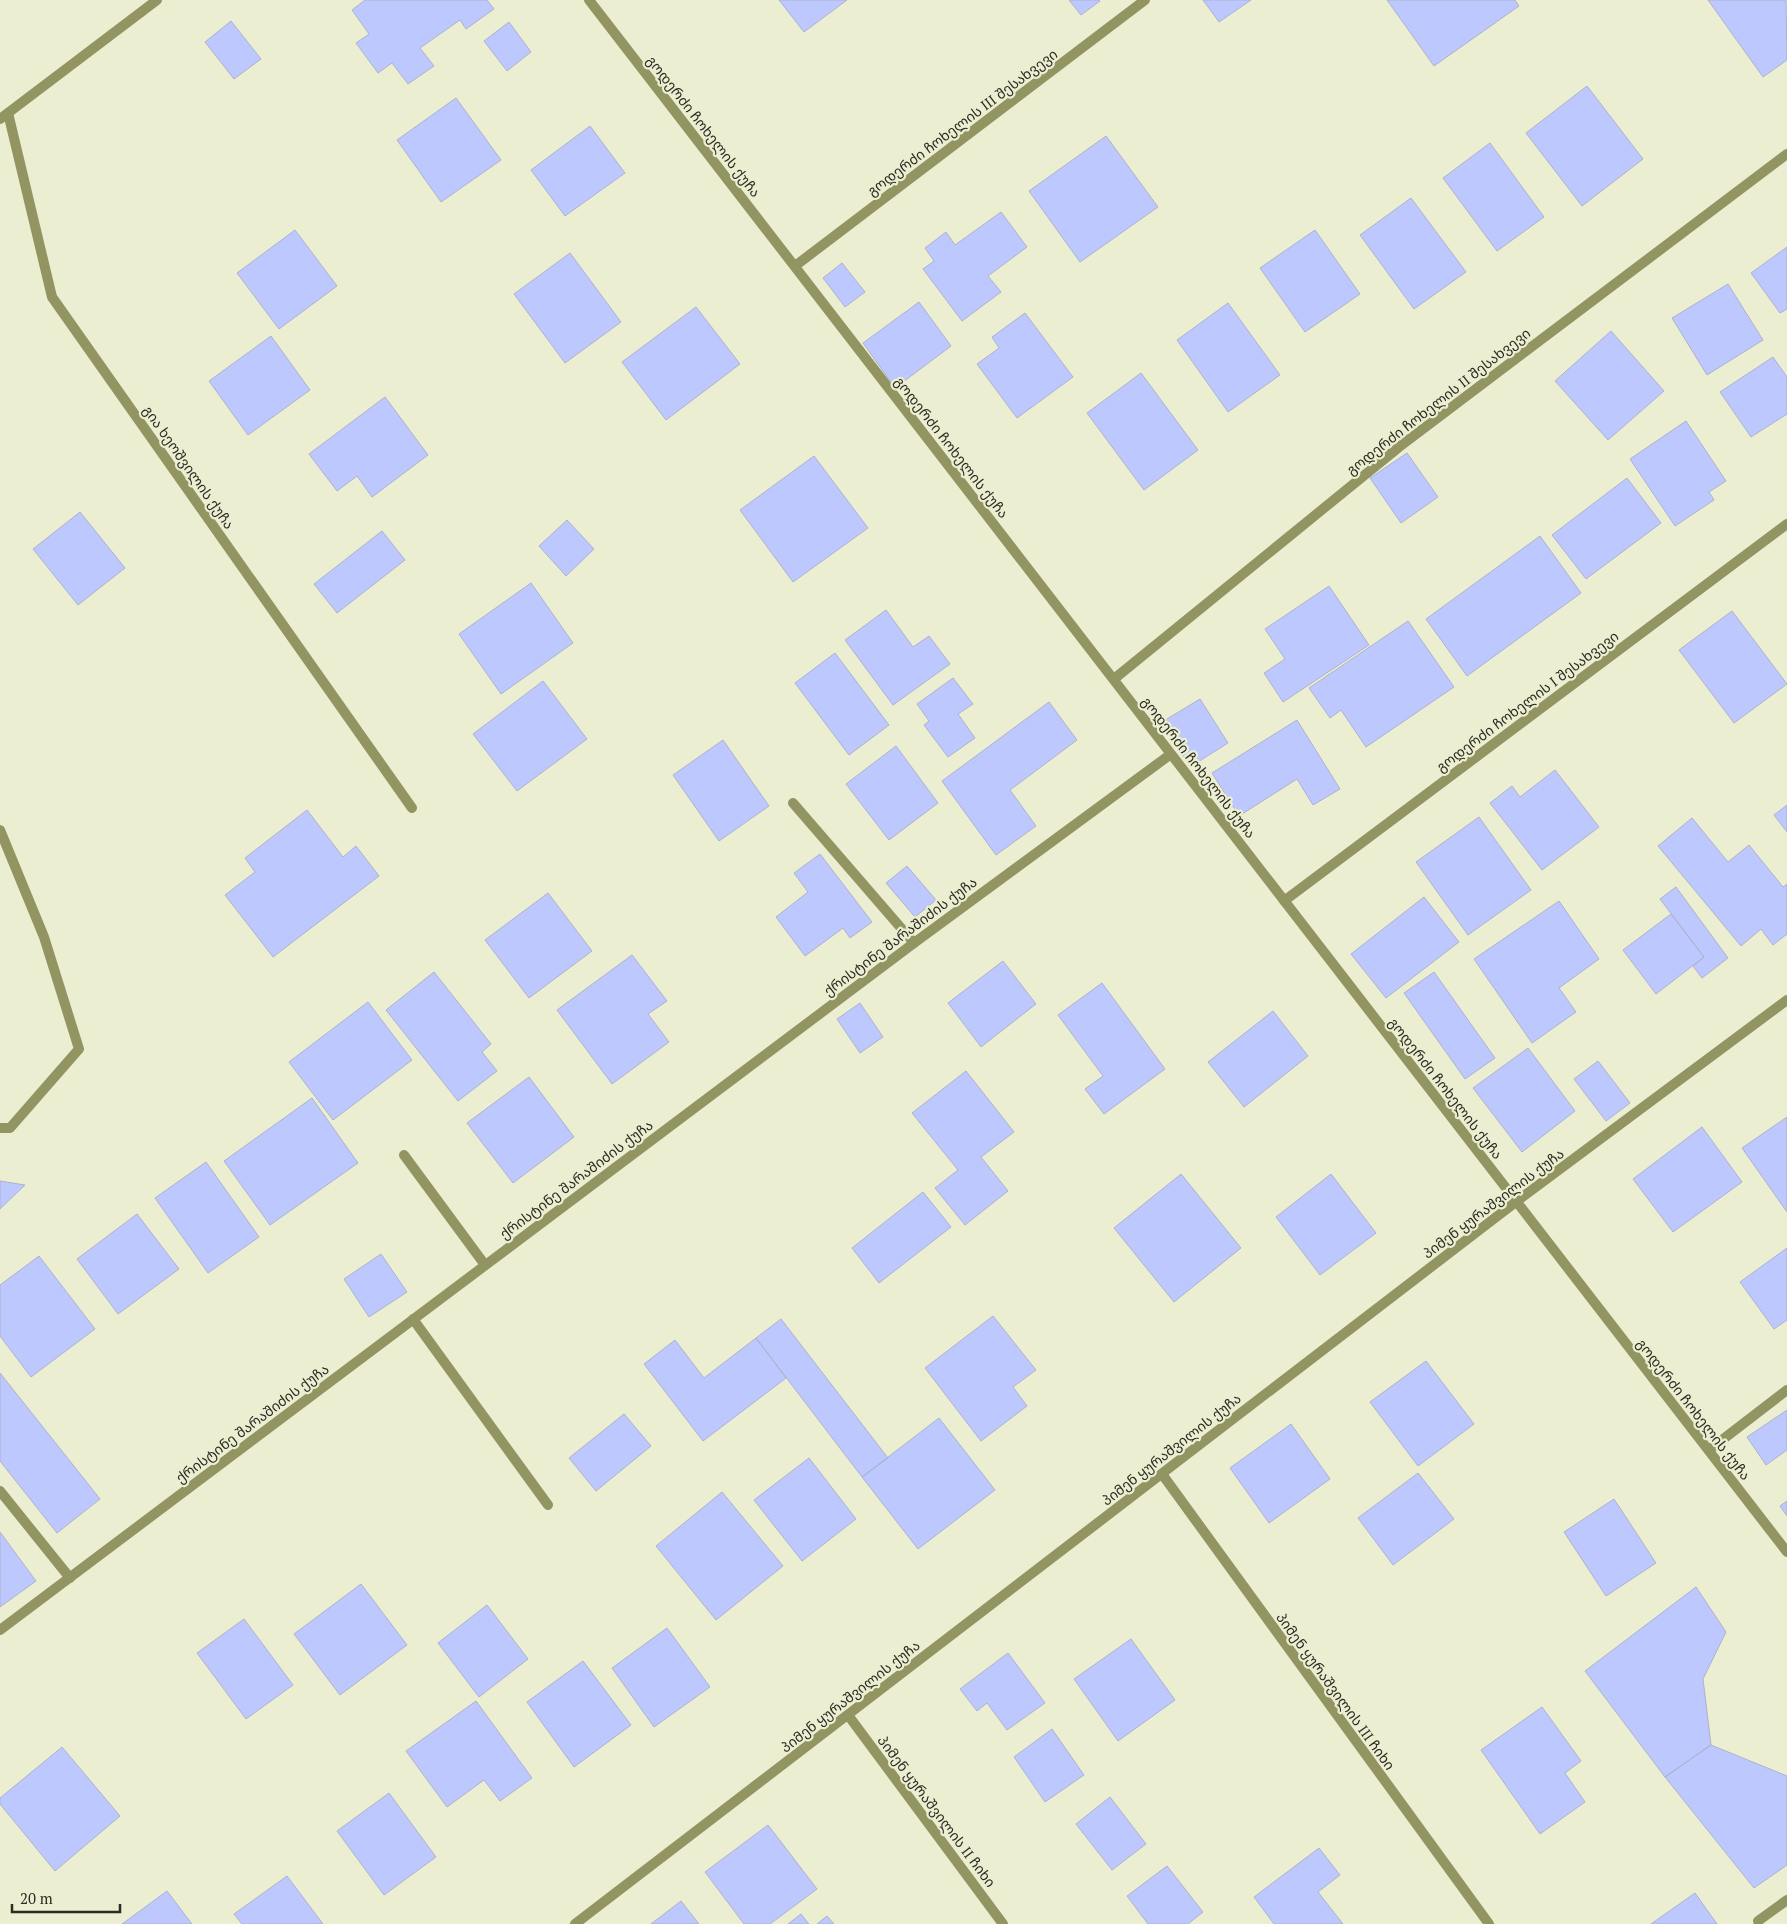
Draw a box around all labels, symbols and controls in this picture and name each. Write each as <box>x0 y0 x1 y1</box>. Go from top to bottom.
street label: გოდერძი ჩოხელის III შესახვევი <box>863 44 1061 200</box>
street label: გოდერძი ჩოხელის ქუჩა <box>643 51 765 201</box>
street label: გოდერძი ჩოხელის II შესახვევი <box>1342 323 1534 479</box>
street label: გოდერძი ჩოხელის ქუჩა <box>891 372 1013 522</box>
street label: გია ხეოშვილის ქუჩა <box>139 401 239 533</box>
street label: გოდერძი ჩოხელის I შესახვევი <box>1432 626 1622 776</box>
street label: გოდერძი ჩოხელის ქუჩა <box>1138 692 1260 842</box>
street label: ქრისტინე შარაშიძის ქუჩა <box>819 872 981 1000</box>
street label: გოდერძი ჩოხელის ქუჩა <box>1385 1013 1507 1163</box>
street label: ქრისტინე შარაშიძის ქუჩა <box>495 1115 657 1243</box>
street label: პიმენ ყურაშვილის ქუჩა <box>1419 1144 1567 1262</box>
street label: გოდერძი ჩოხელის ქუჩა <box>1633 1334 1755 1484</box>
street label: ქრისტინე შარაშიძის ქუჩა <box>171 1359 333 1487</box>
street label: პიმენ ყურაშვილის ქუჩა <box>1097 1389 1245 1509</box>
street label: პიმენ ყურაშვილის III ჩიხი <box>1272 1608 1400 1774</box>
street label: პიმენ ყურაშვილის ქუჩა <box>776 1636 924 1756</box>
street label: პიმენ ყურაშვილის II ჩიხი <box>874 1731 1000 1891</box>
scale bar <box>12 1882 120 1914</box>
text: 20 m <box>20 1888 53 1908</box>

